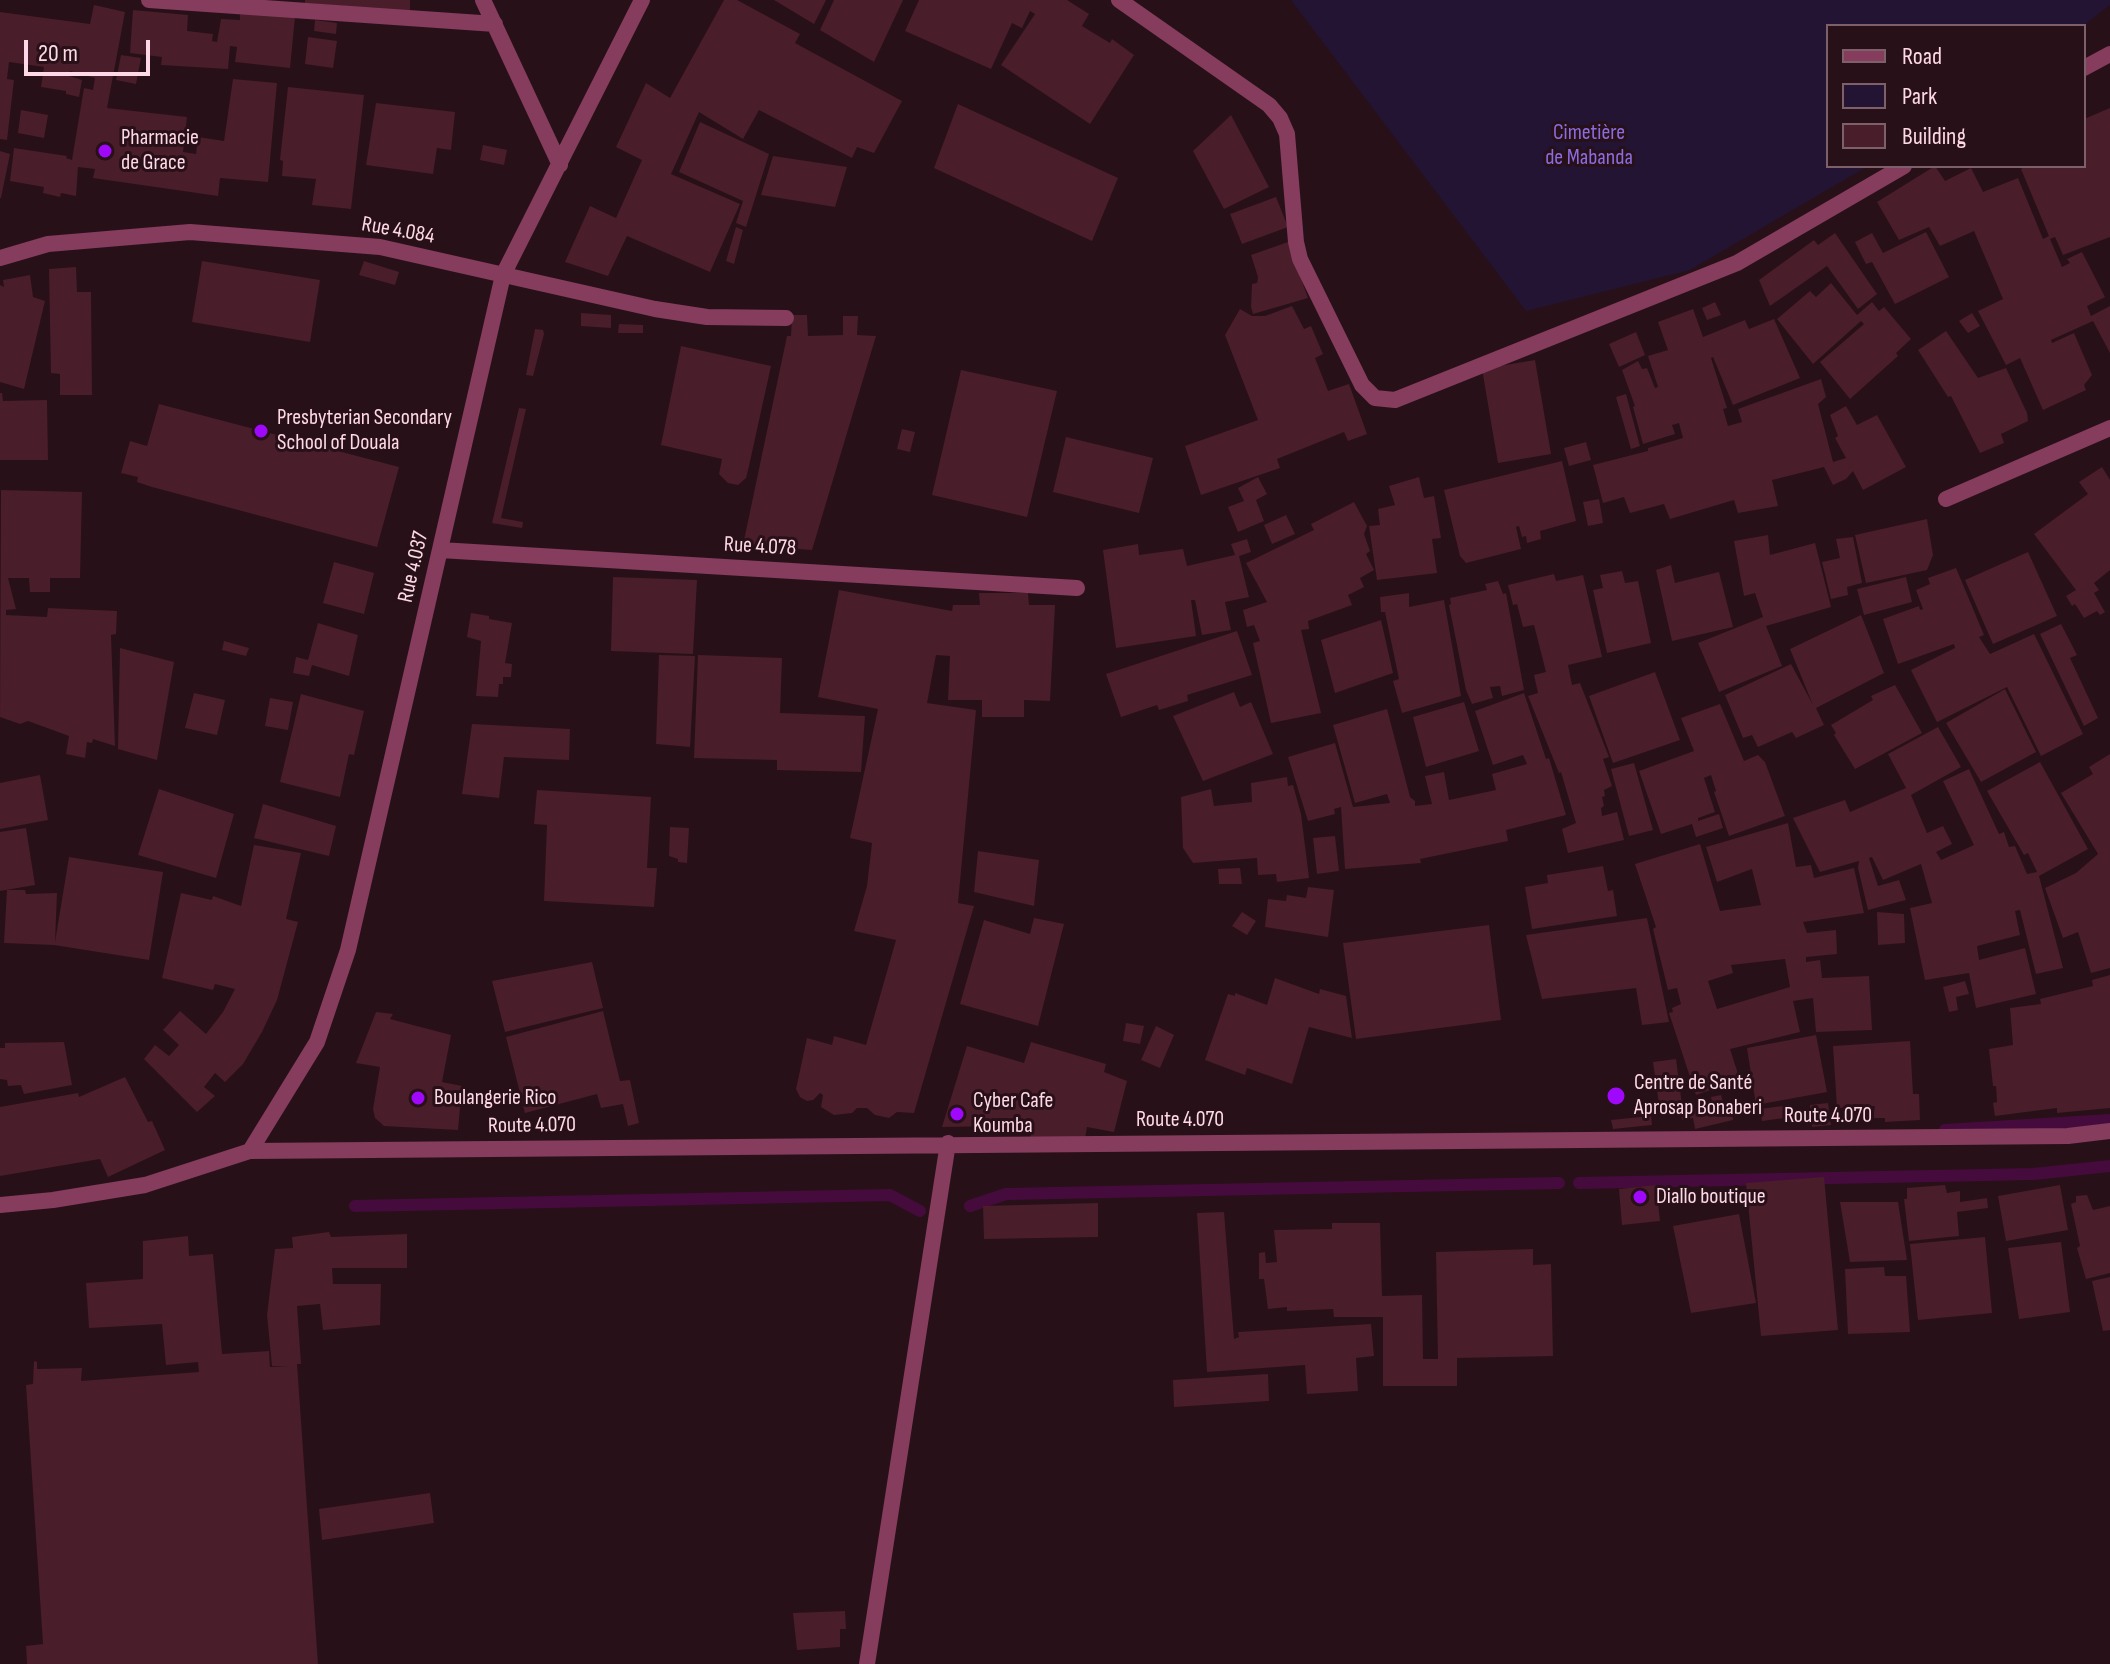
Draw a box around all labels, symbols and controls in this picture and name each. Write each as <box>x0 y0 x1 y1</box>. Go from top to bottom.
scale bar <box>28 24 154 74</box>
legend <box>1826 24 2086 168</box>
text: 20 m <box>38 39 78 68</box>
text: Road <box>1902 42 1942 71</box>
text: Park <box>1902 82 1937 111</box>
park label: Cimetière de Mabanda <box>1545 120 1633 172</box>
text: Building <box>1902 122 1966 151</box>
place label: Pharmacie de Grace <box>121 125 199 176</box>
marker: Pharmacie de Grace <box>96 142 114 160</box>
street label: Rue 4.084 <box>360 212 436 250</box>
place label: Presbyterian Secondary School of Douala <box>277 405 452 456</box>
marker: Presbyterian Secondary School of Douala <box>252 422 270 440</box>
street label: Rue 4.037 <box>393 529 435 605</box>
street label: Rue 4.078 <box>723 532 797 562</box>
place label: Centre de Santé Aprosap Bonaberi <box>1634 1070 1762 1122</box>
place label: Boulangerie Rico <box>434 1085 556 1111</box>
marker: Centre de Santé Aprosap Bonaberi <box>1605 1085 1627 1107</box>
place label: Cyber Cafe Koumba <box>973 1088 1053 1140</box>
marker: Boulangerie Rico <box>409 1089 427 1107</box>
street label: Route 4.070 <box>1784 1103 1872 1129</box>
marker: Cyber Cafe Koumba <box>948 1105 966 1123</box>
street label: Route 4.070 <box>1136 1107 1224 1133</box>
street label: Route 4.070 <box>488 1112 576 1140</box>
place label: Diallo boutique <box>1656 1184 1766 1210</box>
marker: Diallo boutique <box>1631 1188 1649 1206</box>

